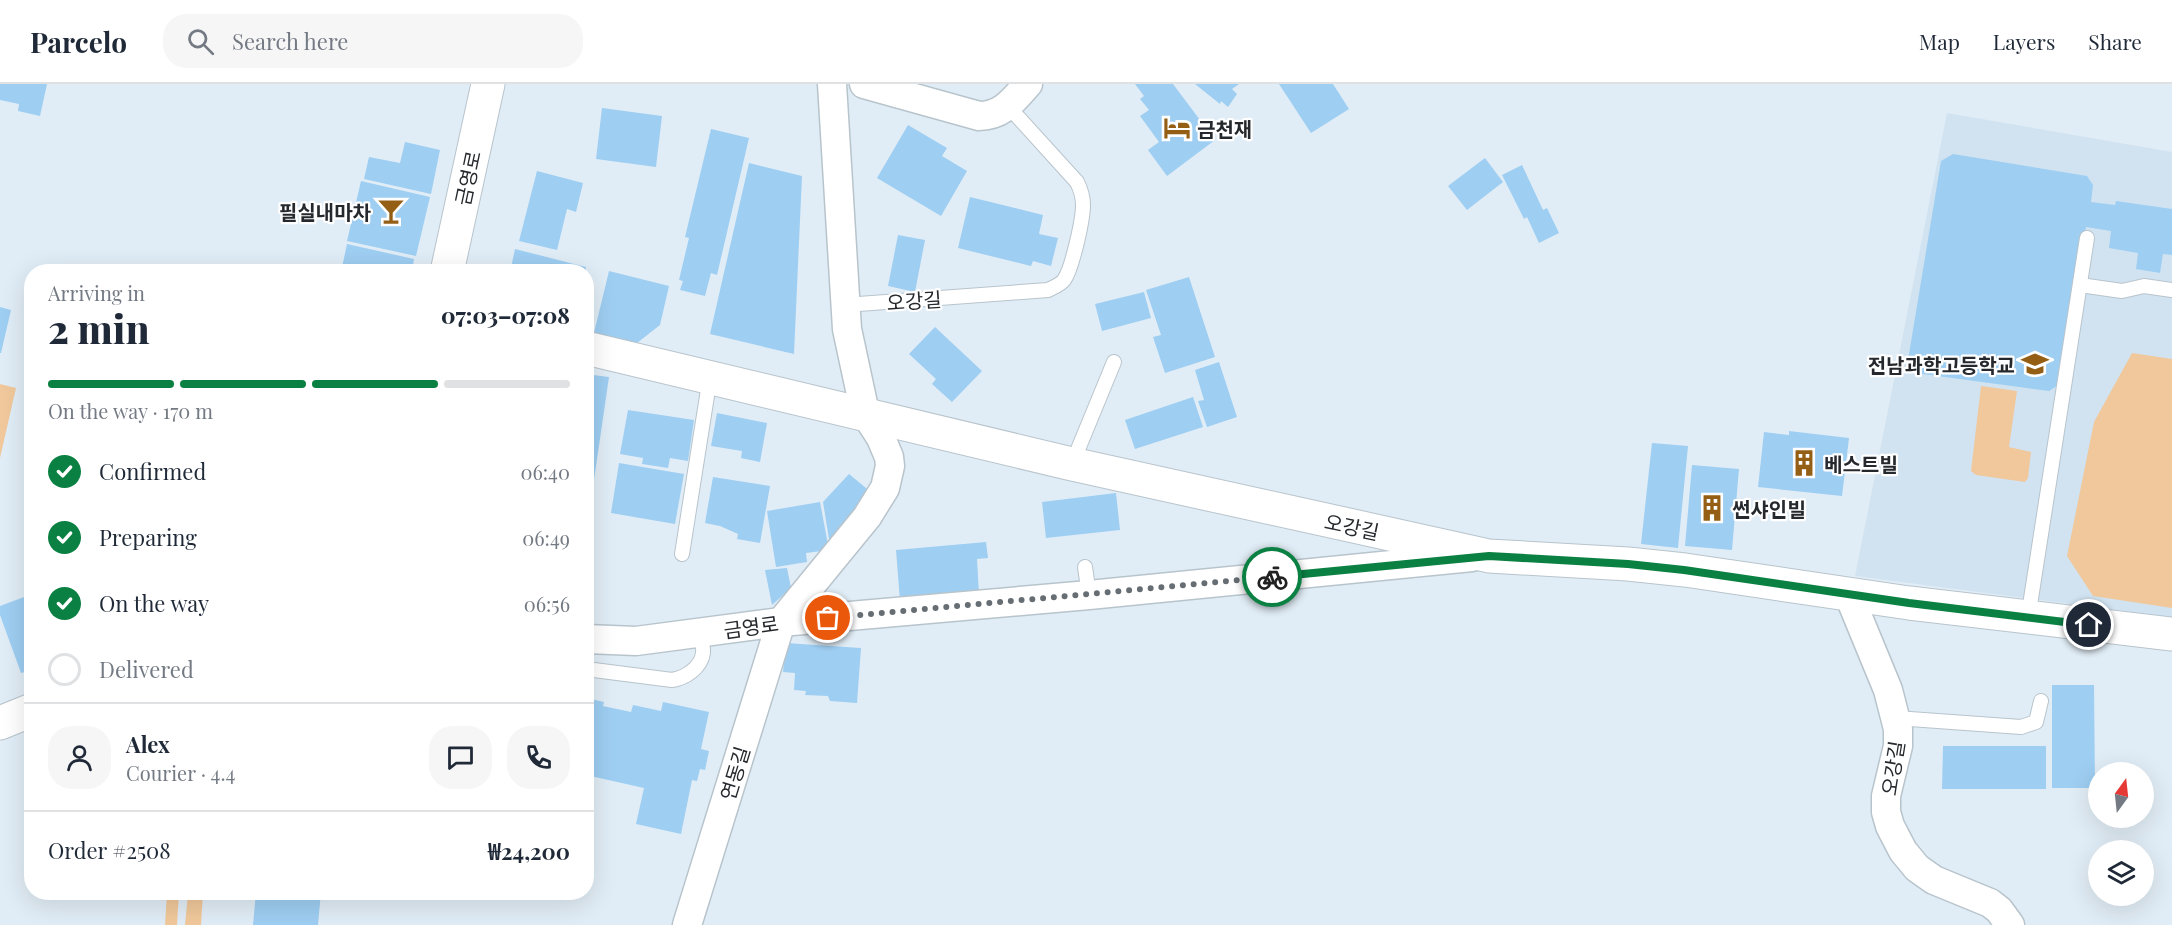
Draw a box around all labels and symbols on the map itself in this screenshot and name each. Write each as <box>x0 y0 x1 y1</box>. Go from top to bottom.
hotel icon: 금천재 <box>1162 113 1192 143</box>
place label: 금천재 <box>1197 115 1252 142</box>
street label: 금영로 <box>448 148 486 208</box>
bar icon: 필실내마차 <box>376 196 406 226</box>
place label: 필실내마차 <box>279 198 372 225</box>
street label: 오강길 <box>886 285 942 315</box>
school or university icon: 전남과학고등학교 <box>2020 349 2050 379</box>
place label: 전남과학고등학교 <box>1868 351 2015 378</box>
building icon: 베스트빌 <box>1789 448 1819 478</box>
place label: 베스트빌 <box>1824 450 1898 477</box>
building icon: 썬샤인빌 <box>1697 493 1727 523</box>
place label: 썬샤인빌 <box>1732 495 1806 522</box>
street label: 오강길 <box>1322 507 1382 545</box>
courier <box>1242 547 1302 607</box>
pin <box>802 592 853 643</box>
pin <box>2063 599 2114 650</box>
street label: 금영로 <box>722 609 780 643</box>
street label: 오강길 <box>1874 739 1910 797</box>
street label: 연동길 <box>713 743 755 803</box>
north arrow <box>2088 762 2154 828</box>

